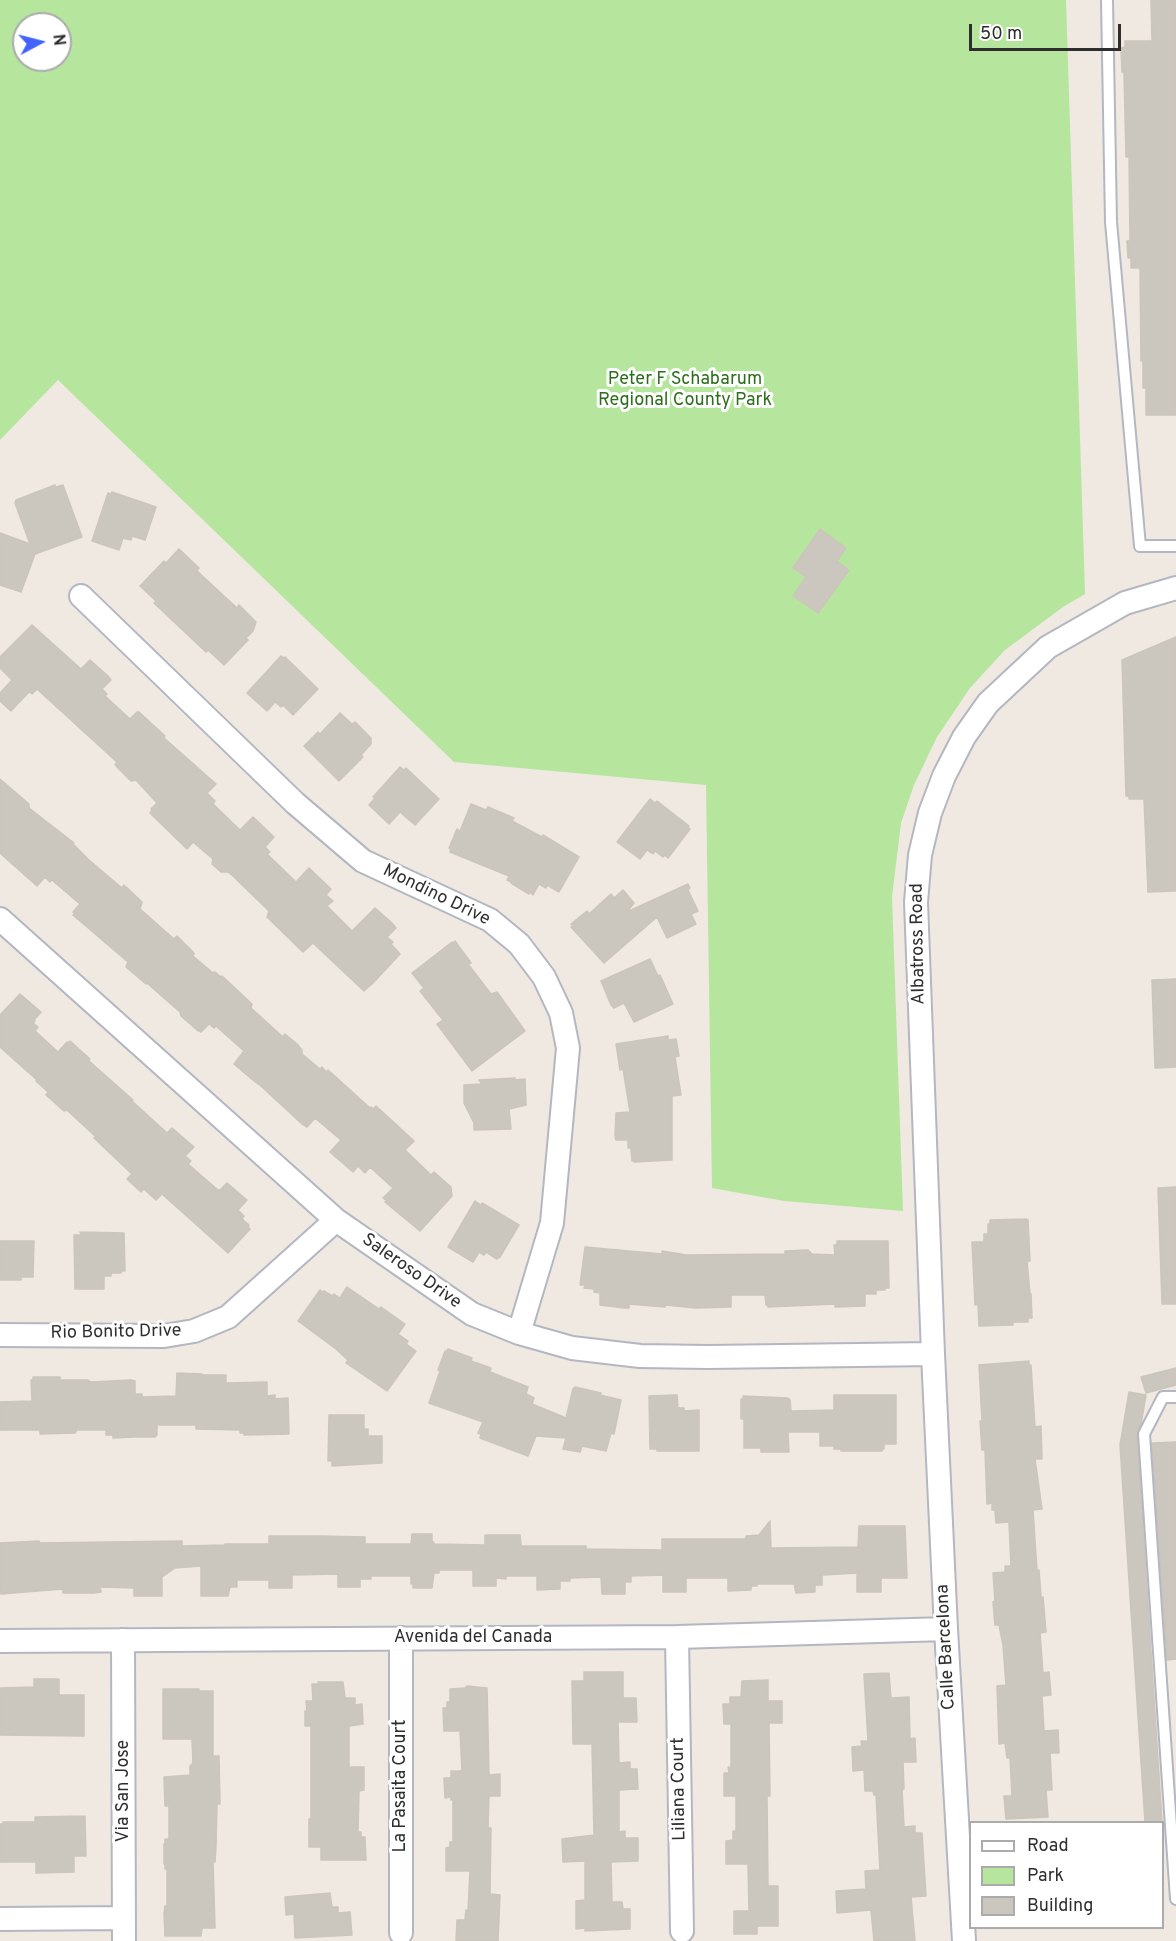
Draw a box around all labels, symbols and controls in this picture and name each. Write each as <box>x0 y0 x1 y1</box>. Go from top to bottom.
north arrow <box>12 12 72 72</box>
scale bar <box>972 12 1124 50</box>
text: 50 m <box>980 23 1022 46</box>
text: N <box>47 33 69 47</box>
park label: Peter F Schabarum Regional County Park <box>598 369 772 412</box>
street label: Mondino Drive <box>379 861 493 931</box>
street label: Albatross Road <box>907 883 931 1005</box>
street label: Saleroso Drive <box>357 1230 465 1314</box>
street label: Rio Bonito Drive <box>50 1321 182 1345</box>
street label: Calle Barcelona <box>933 1584 961 1710</box>
street label: Avenida del Canada <box>394 1627 552 1649</box>
street label: La Pasaita Court <box>390 1720 412 1852</box>
street label: Liliana Court <box>668 1737 692 1841</box>
street label: Via San Jose <box>113 1740 135 1842</box>
legend <box>969 1821 1164 1929</box>
text: Road <box>1027 1835 1069 1858</box>
text: Park <box>1027 1865 1064 1888</box>
text: Building <box>1027 1895 1093 1918</box>

